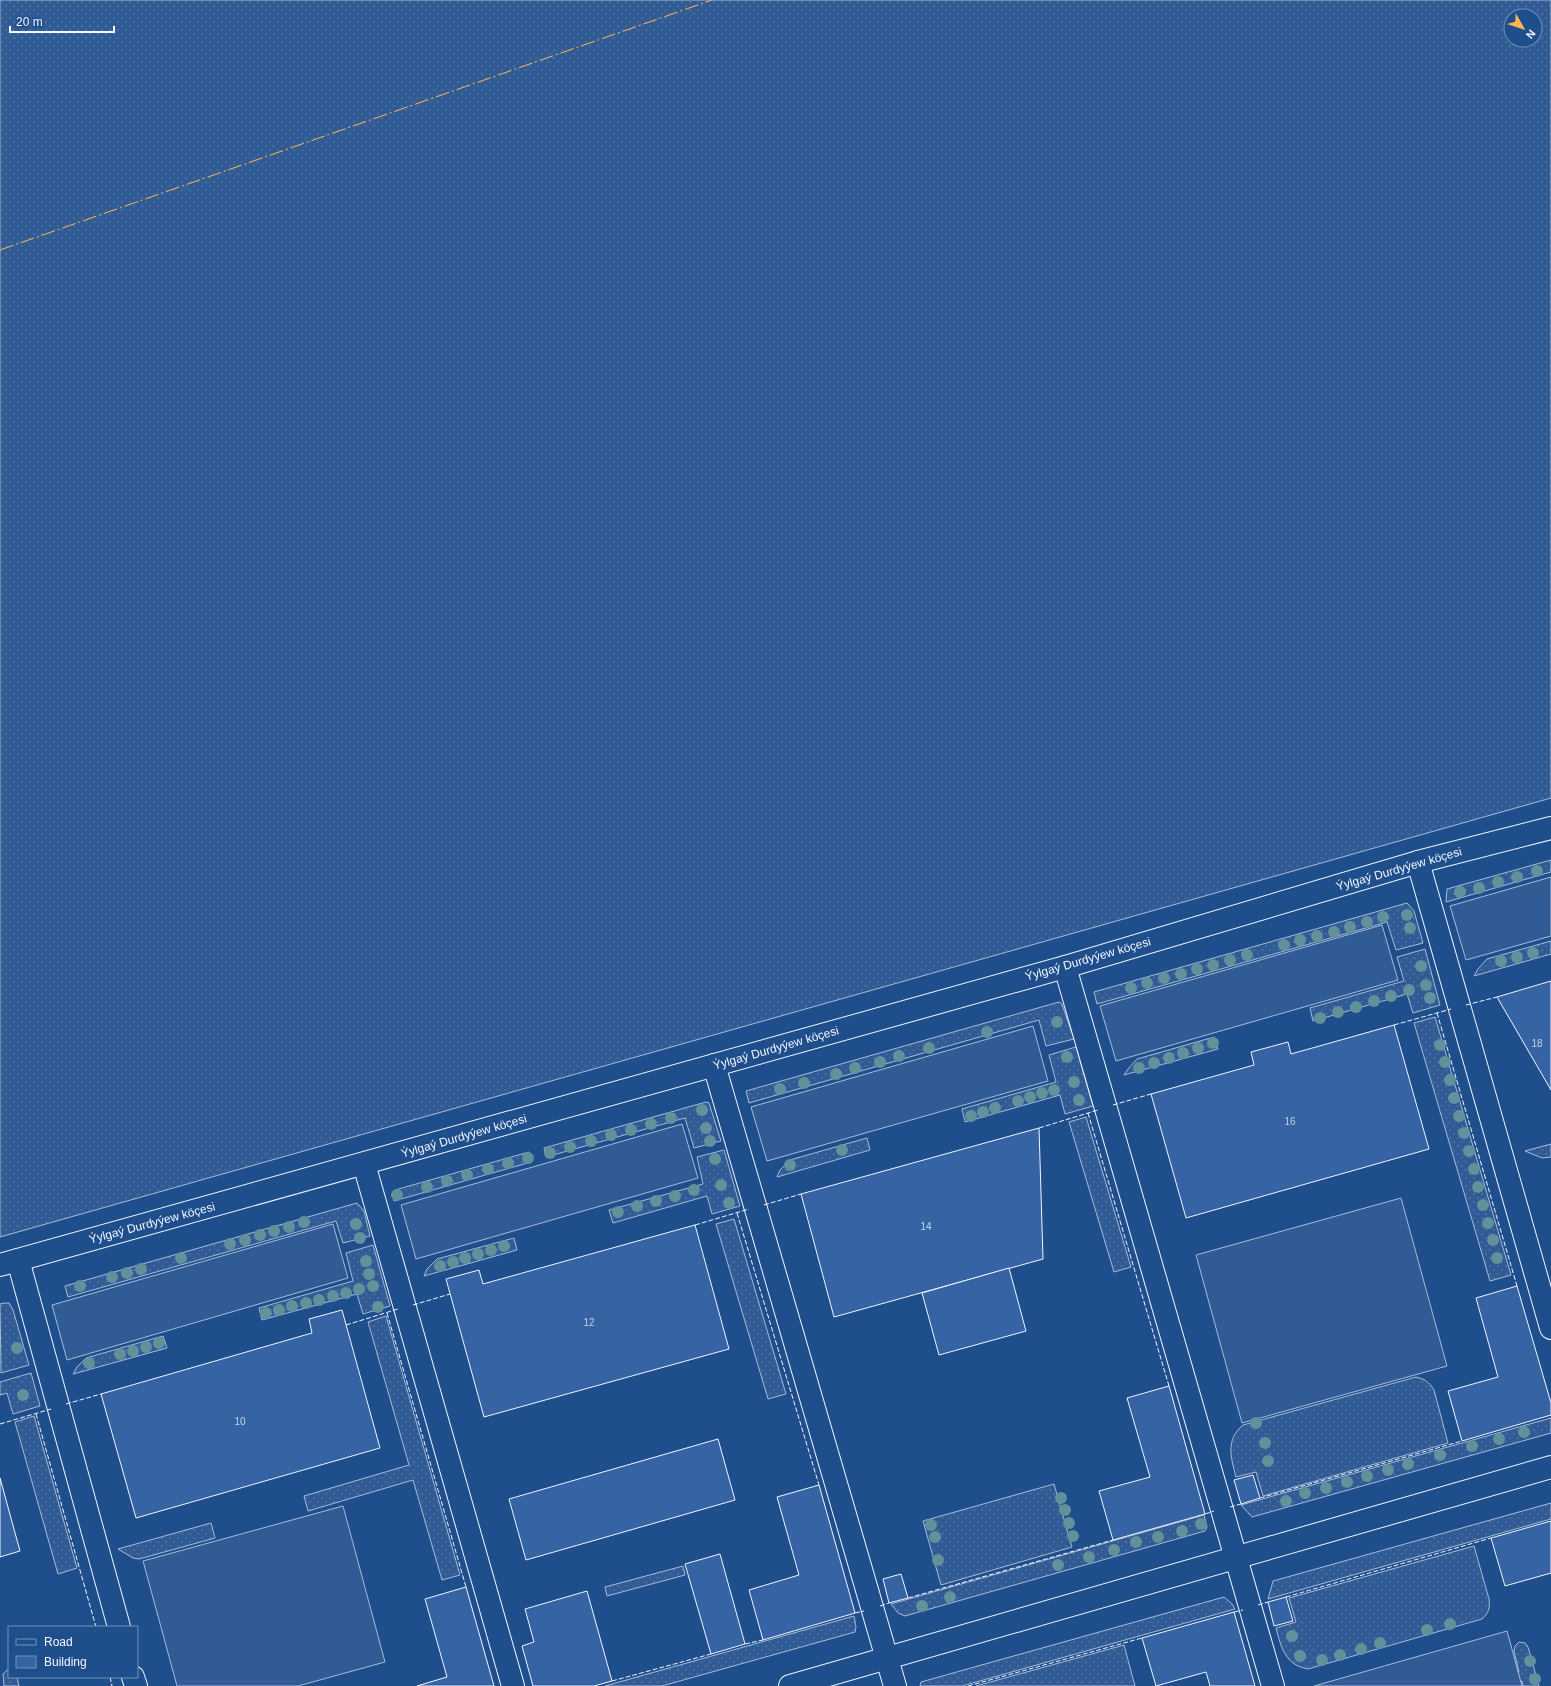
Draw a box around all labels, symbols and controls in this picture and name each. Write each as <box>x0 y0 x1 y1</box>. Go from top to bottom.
scale bar <box>10 8 114 34</box>
north arrow <box>1503 8 1543 48</box>
text: 20 m <box>16 15 43 29</box>
text: N <box>1524 27 1538 41</box>
street label: Ýylgaý Durdyýew köçesi <box>1334 843 1463 894</box>
street label: Ýylgaý Durdyýew köçesi <box>1023 933 1152 984</box>
street label: Ýylgaý Durdyýew köçesi <box>711 1022 840 1073</box>
house number: 18 <box>1531 1038 1543 1049</box>
street label: Ýylgaý Durdyýew köçesi <box>399 1110 528 1161</box>
house number: 16 <box>1284 1116 1296 1127</box>
street label: Ýylgaý Durdyýew köçesi <box>87 1198 217 1247</box>
house number: 14 <box>920 1221 932 1232</box>
house number: 12 <box>583 1317 595 1328</box>
house number: 10 <box>234 1416 246 1427</box>
legend <box>8 1626 138 1678</box>
text: Road <box>44 1635 73 1649</box>
text: Building <box>44 1655 87 1669</box>

